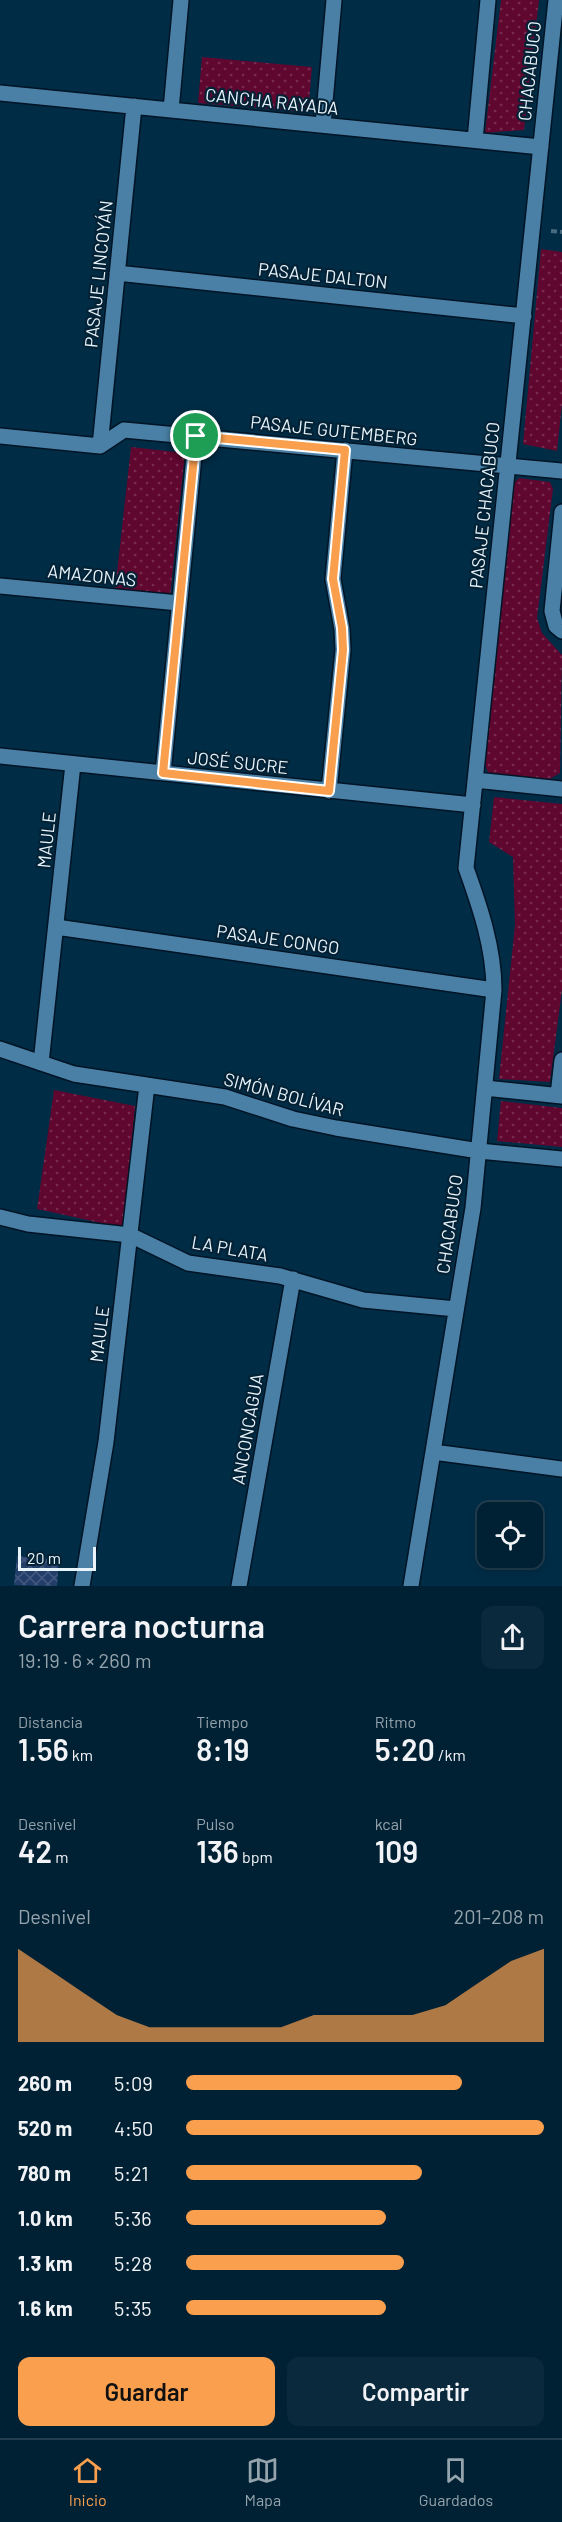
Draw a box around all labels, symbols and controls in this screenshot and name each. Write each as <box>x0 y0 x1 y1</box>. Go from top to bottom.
street label: CHACABUCO <box>513 20 545 122</box>
street label: CANCHA RAYADA <box>204 83 340 119</box>
street label: PASAJE LINCOYÁN <box>79 199 117 349</box>
street label: PASAJE DALTON <box>257 257 389 293</box>
pin <box>170 410 221 461</box>
street label: PASAJE GUTEMBERG <box>249 410 419 450</box>
icon: arrive <box>179 419 212 452</box>
street label: PASAJE CHACABUCO <box>464 421 504 589</box>
street label: AMAZONAS <box>47 559 137 591</box>
street label: JOSÉ SUCRE <box>187 746 289 778</box>
street label: MAULE <box>32 811 60 869</box>
street label: PASAJE CONGO <box>215 920 341 958</box>
street label: SIMÓN BOLÍVAR <box>222 1067 346 1121</box>
street label: CHACABUCO <box>431 1173 467 1275</box>
street label: LA PLATA <box>190 1230 270 1266</box>
street label: MAULE <box>85 1305 113 1363</box>
street label: ANCONCAGUA <box>226 1372 268 1486</box>
map controls <box>477 1502 543 1568</box>
button: locate <box>477 1502 543 1568</box>
scale bar <box>18 1544 96 1572</box>
text: 20 m <box>27 1548 61 1567</box>
text: Carrera nocturna <box>18 1605 265 1645</box>
button: share <box>481 1606 544 1669</box>
text: 19:19 · 6 × 260 m <box>18 1648 151 1672</box>
text: Distancia <box>18 1712 83 1731</box>
text: Tiempo <box>196 1712 249 1731</box>
text: Ritmo <box>375 1712 416 1731</box>
text: 1.56 <box>18 1731 69 1767</box>
text: 8:19 <box>196 1731 249 1767</box>
text: 5:20 <box>375 1731 435 1767</box>
text: km <box>69 1745 93 1764</box>
text: /km <box>435 1745 466 1764</box>
text: Desnivel <box>18 1814 76 1833</box>
text: Pulso <box>196 1814 234 1833</box>
text: kcal <box>375 1814 403 1833</box>
text: 42 <box>18 1833 52 1869</box>
text: 136 <box>196 1833 239 1869</box>
text: 109 <box>375 1833 418 1869</box>
text: m <box>52 1847 69 1866</box>
text: bpm <box>239 1847 273 1866</box>
text: Desnivel <box>18 1904 91 1928</box>
text: 201–208 m <box>454 1904 544 1928</box>
text: 260 m <box>18 2071 72 2095</box>
text: 5:09 <box>114 2071 153 2095</box>
text: 520 m <box>18 2116 72 2140</box>
text: 4:50 <box>114 2116 153 2140</box>
text: 780 m <box>18 2161 71 2185</box>
text: 5:21 <box>114 2161 149 2185</box>
text: 1.0 km <box>18 2206 73 2230</box>
text: 5:36 <box>114 2206 152 2230</box>
text: 1.3 km <box>18 2251 73 2275</box>
text: 5:28 <box>114 2251 152 2275</box>
text: 1.6 km <box>18 2296 73 2320</box>
text: 5:35 <box>114 2296 152 2320</box>
button: Guardar <box>18 2357 275 2426</box>
button: Compartir <box>287 2357 544 2426</box>
tab: Inicio <box>69 2454 107 2509</box>
tab: Mapa <box>244 2454 281 2509</box>
tab: Guardados <box>419 2454 493 2509</box>

